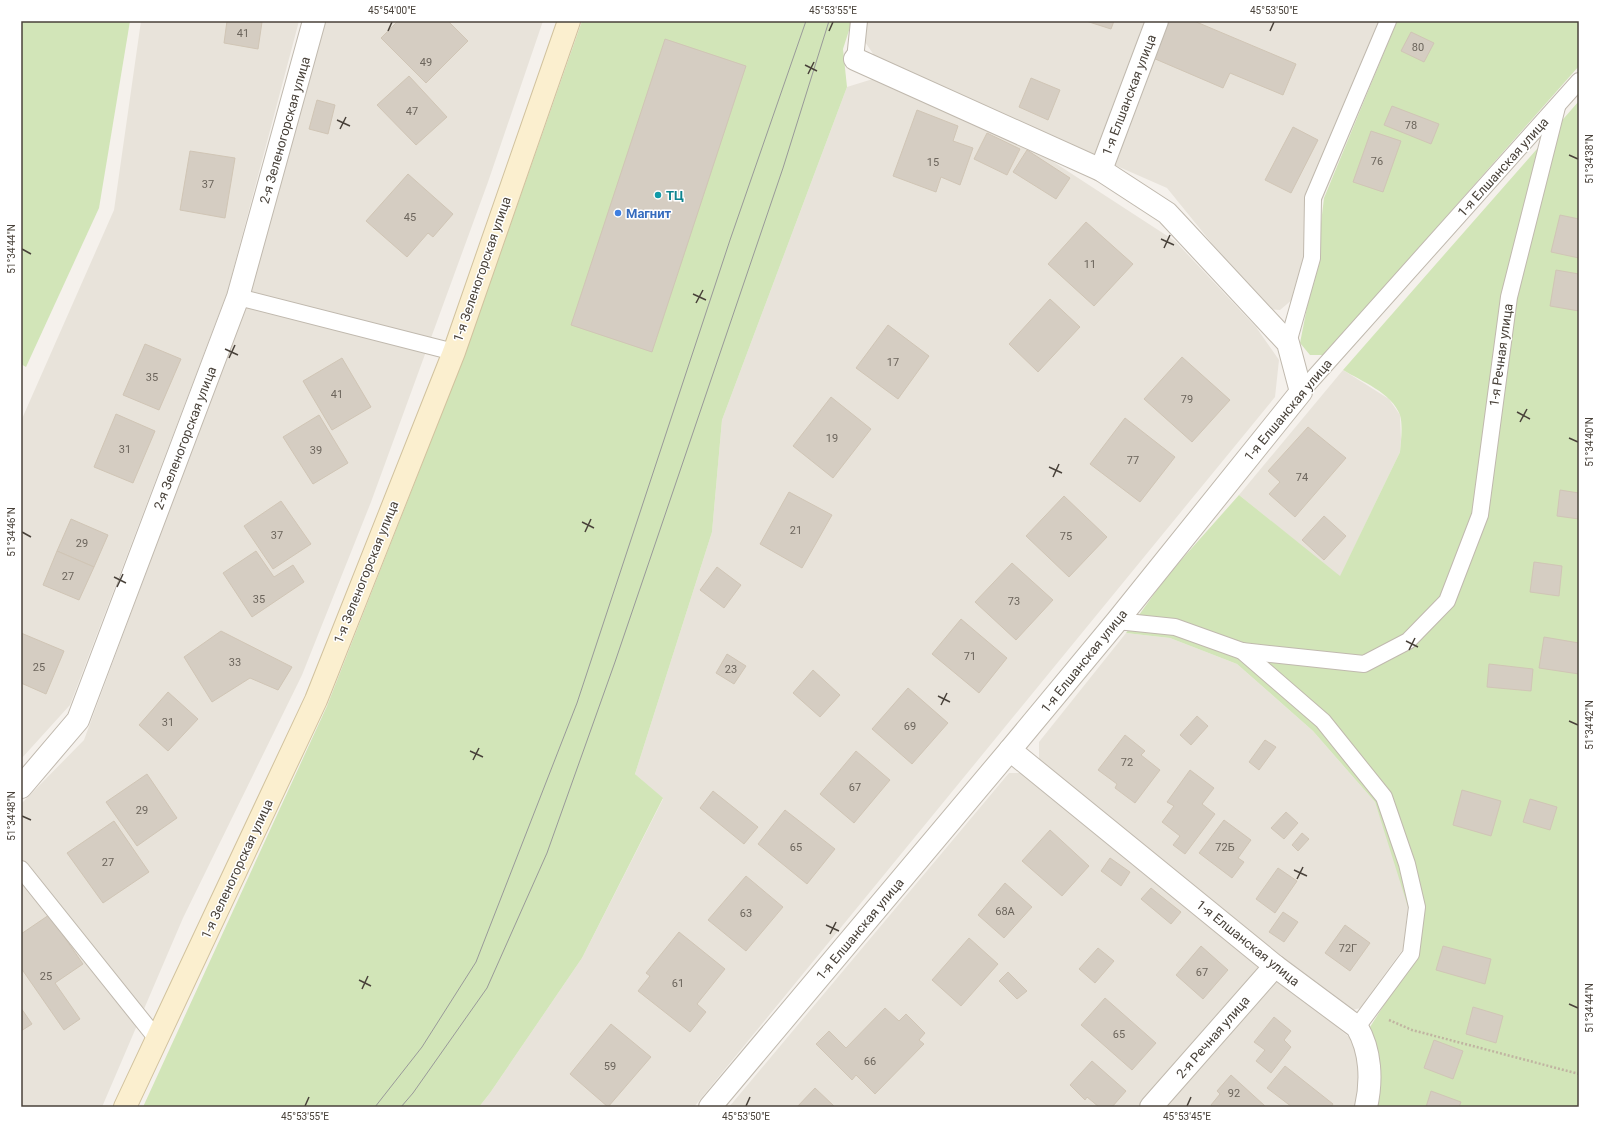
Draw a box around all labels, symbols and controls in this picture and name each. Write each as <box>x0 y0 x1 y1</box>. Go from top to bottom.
text: 45°54'00"E <box>368 5 416 16</box>
text: 45°53'55"E <box>809 5 857 16</box>
text: 45°53'50"E <box>1250 5 1298 16</box>
house number: 41 <box>237 27 249 40</box>
street label: 1-я Елшанская улица <box>1099 32 1159 158</box>
house number: 80 <box>1412 41 1424 54</box>
street label: 2-я Зеленогорская улица <box>257 55 313 205</box>
house number: 49 <box>420 56 432 69</box>
house number: 47 <box>406 105 418 118</box>
street label: 1-я Елшанская улица <box>1455 114 1551 220</box>
house number: 78 <box>1405 119 1417 132</box>
text: 51°34'38"N <box>1584 134 1595 184</box>
house number: 76 <box>1371 155 1383 168</box>
house number: 15 <box>927 156 939 169</box>
house number: 37 <box>202 178 214 191</box>
place label: ТЦ <box>666 188 684 203</box>
marker: ТЦ <box>653 190 663 200</box>
street label: 1-я Зеленогорская улица <box>450 195 514 343</box>
place label: Магнит <box>626 206 672 221</box>
marker: Магнит <box>613 208 623 218</box>
house number: 45 <box>404 211 416 224</box>
text: 51°34'44"N <box>6 224 17 274</box>
house number: 11 <box>1084 258 1096 271</box>
street label: 1-я Речная улица <box>1486 302 1516 408</box>
house number: 17 <box>887 356 899 369</box>
street label: 1-я Елшанская улица <box>1241 356 1335 464</box>
street label: 2-я Зеленогорская улица <box>151 364 219 512</box>
house number: 35 <box>146 371 158 384</box>
house number: 41 <box>331 388 343 401</box>
house number: 79 <box>1181 393 1193 406</box>
text: 51°34'40"N <box>1584 417 1595 467</box>
house number: 19 <box>826 432 838 445</box>
house number: 31 <box>119 443 131 456</box>
house number: 39 <box>310 444 322 457</box>
house number: 77 <box>1127 454 1139 467</box>
house number: 74 <box>1296 471 1308 484</box>
street label: 1-я Зеленогорская улица <box>331 499 401 645</box>
text: 51°34'46"N <box>6 507 17 557</box>
house number: 21 <box>790 524 802 537</box>
house number: 37 <box>271 529 283 542</box>
house number: 75 <box>1060 530 1072 543</box>
house number: 29 <box>76 537 88 550</box>
house number: 27 <box>62 570 74 583</box>
house number: 35 <box>253 593 265 606</box>
house number: 73 <box>1008 595 1020 608</box>
street label: 1-я Елшанская улица <box>1038 606 1130 716</box>
house number: 71 <box>964 650 976 663</box>
house number: 33 <box>229 656 241 669</box>
house number: 25 <box>33 661 45 674</box>
house number: 23 <box>725 663 737 676</box>
text: 51°34'42"N <box>1584 700 1595 750</box>
house number: 31 <box>162 716 174 729</box>
house number: 69 <box>904 720 916 733</box>
house number: 72 <box>1121 756 1133 769</box>
house number: 67 <box>849 781 861 794</box>
text: 51°34'48"N <box>6 791 17 841</box>
street label: 1-я Зеленогорская улица <box>198 797 276 941</box>
house number: 29 <box>136 804 148 817</box>
house number: 65 <box>790 841 802 854</box>
house number: 72Б <box>1215 841 1235 854</box>
house number: 27 <box>102 856 114 869</box>
street label: 1-я Елшанская улица <box>813 875 907 983</box>
street label: 1-я Елшанская улица <box>1193 897 1303 989</box>
house number: 68А <box>995 905 1016 918</box>
house number: 63 <box>740 907 752 920</box>
house number: 72Г <box>1339 942 1357 955</box>
house number: 67 <box>1196 966 1208 979</box>
house number: 25 <box>40 970 52 983</box>
house number: 61 <box>672 977 684 990</box>
text: 51°34'44"N <box>1584 983 1595 1033</box>
street label: 2-я Речная улица <box>1173 993 1253 1081</box>
house number: 65 <box>1113 1028 1125 1041</box>
house number: 66 <box>864 1055 876 1068</box>
house number: 59 <box>604 1060 616 1073</box>
house number: 92 <box>1228 1087 1240 1100</box>
text: 45°53'55"E <box>281 1111 329 1122</box>
text: 45°53'50"E <box>722 1111 770 1122</box>
text: 45°53'45"E <box>1163 1111 1211 1122</box>

